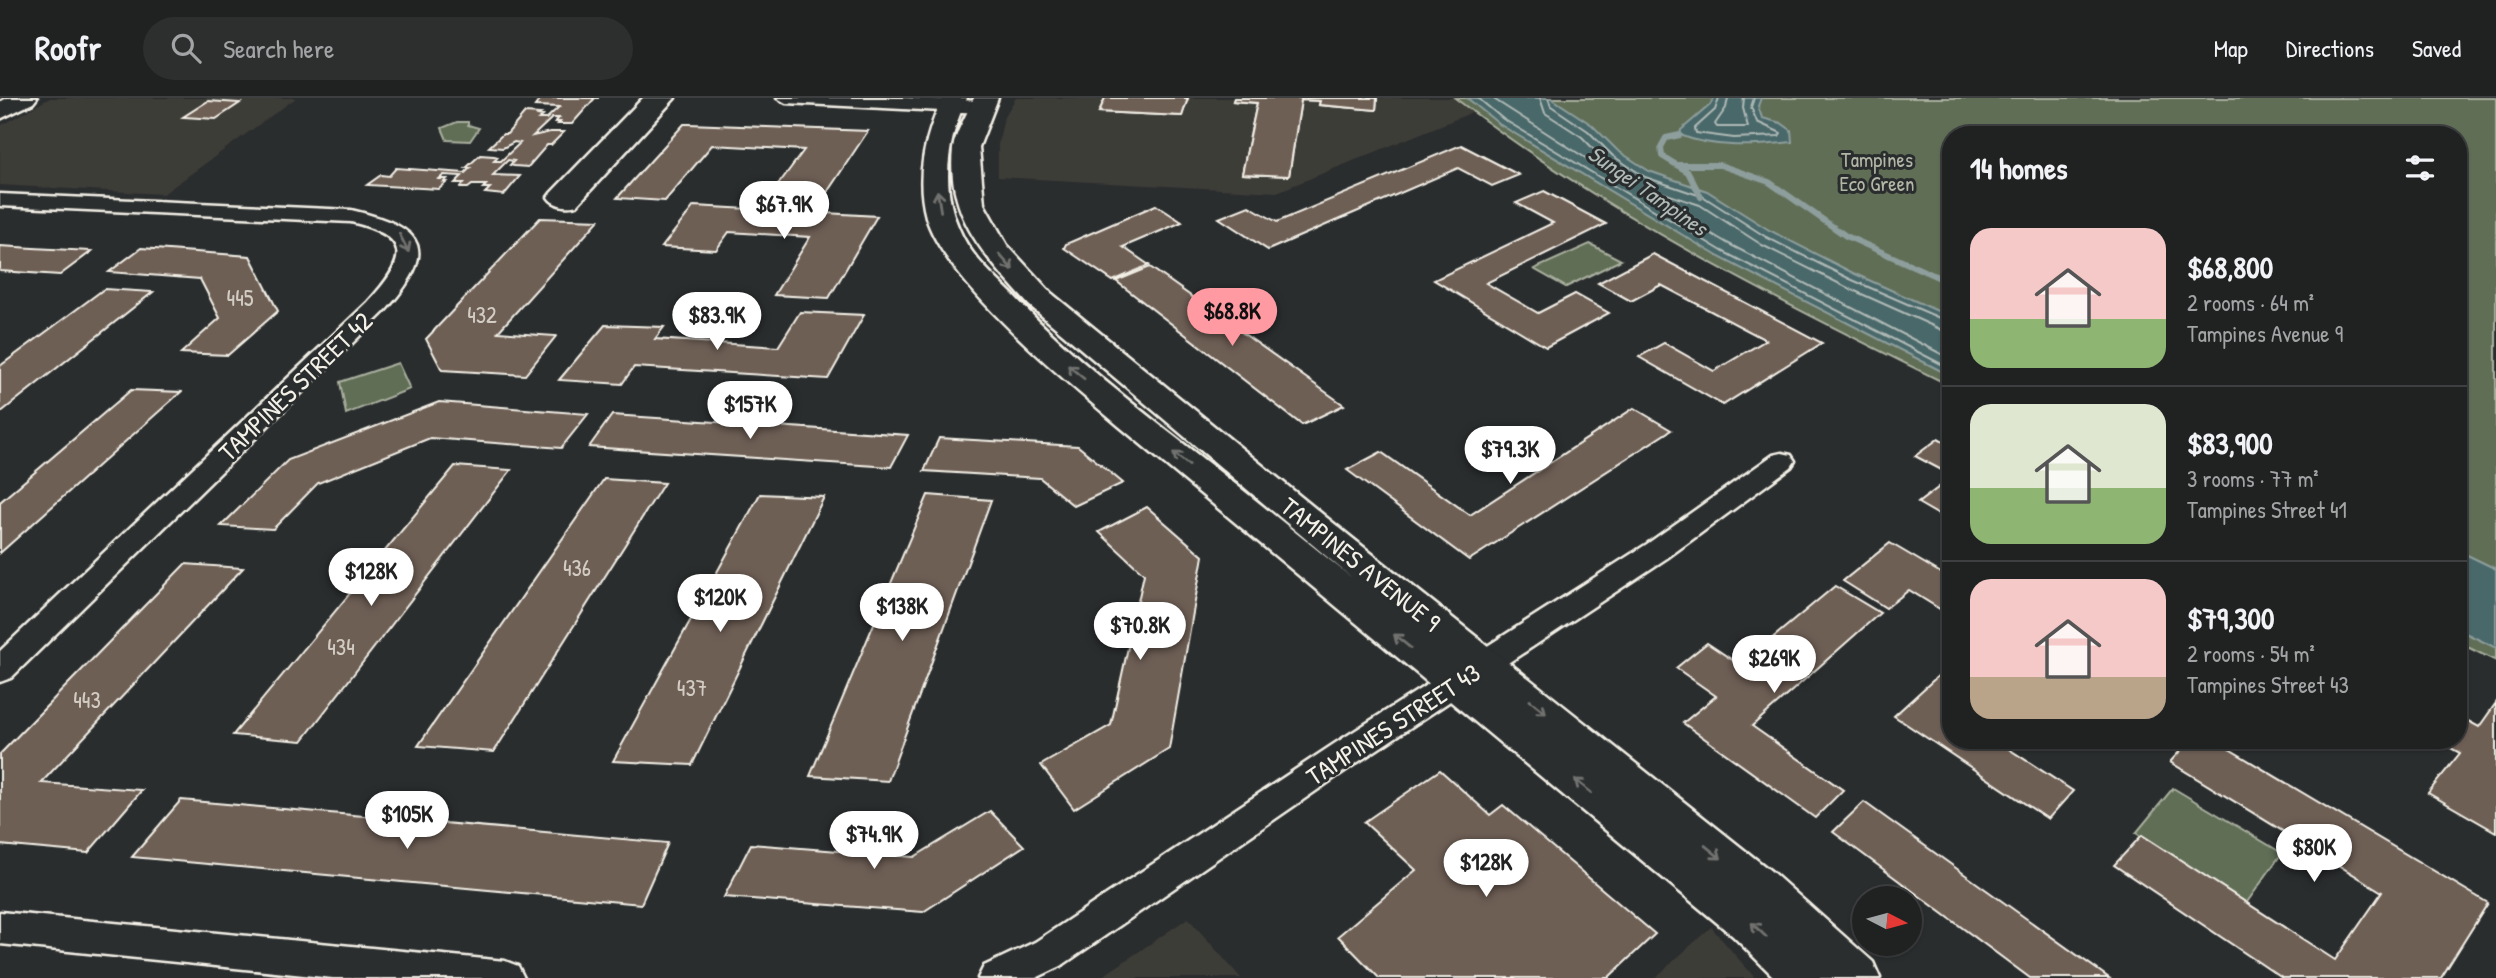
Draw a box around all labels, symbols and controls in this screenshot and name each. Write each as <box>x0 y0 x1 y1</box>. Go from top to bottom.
search box <box>143 17 633 80</box>
text: Roofr <box>35 26 101 70</box>
icon: search <box>167 29 205 67</box>
text: Search here <box>223 31 334 66</box>
text: Map <box>2214 32 2248 64</box>
text: Directions <box>2286 32 2374 64</box>
text: Saved <box>2412 32 2461 64</box>
water label: Sungei Tampines <box>1582 137 1715 245</box>
park label: Tampines Eco Green <box>1839 145 1915 198</box>
text: 14 homes <box>1970 148 2068 188</box>
icon: filters <box>2401 149 2439 187</box>
pin: $67.9K <box>727 181 841 241</box>
text: $67.9K <box>755 188 813 219</box>
one-way arrow <box>932 190 945 213</box>
one-way arrow <box>398 232 411 253</box>
text: $68,800 <box>2187 247 2273 287</box>
one-way arrow <box>998 253 1014 271</box>
icon: home <box>2026 256 2110 340</box>
house number: 445 <box>227 282 254 313</box>
text: 2 rooms · 64 m² <box>2187 287 2314 318</box>
pin: $68.8K <box>1175 288 1289 348</box>
pin: $83.9K <box>660 292 774 352</box>
text: $68.8K <box>1203 295 1261 326</box>
house number: 432 <box>467 299 497 330</box>
text: $83.9K <box>688 299 746 330</box>
street label: TAMPINES STREET 42 <box>210 304 380 468</box>
text: Tampines Avenue 9 <box>2187 318 2343 349</box>
one-way arrow <box>1068 364 1086 380</box>
pin: $157K <box>701 382 799 441</box>
text: $157K <box>723 388 777 419</box>
text: $83,900 <box>2187 423 2273 463</box>
pin: $79.3K <box>1453 426 1567 486</box>
icon: home <box>2026 432 2110 516</box>
text: $79.3K <box>1481 433 1539 464</box>
one-way arrow <box>1172 451 1190 466</box>
text: 3 rooms · 77 m² <box>2187 463 2319 494</box>
street label: TAMPINES AVENUE 9 <box>1274 489 1448 639</box>
text: Tampines Street 41 <box>2187 494 2347 525</box>
pin: $128K <box>322 548 420 608</box>
house number: 436 <box>563 552 591 583</box>
text: $128K <box>345 555 397 586</box>
pin: $120K <box>671 574 769 634</box>
text: $120K <box>693 581 747 612</box>
pin: $138K <box>853 584 951 643</box>
text: $138K <box>876 590 928 621</box>
text: $79,300 <box>2187 598 2274 638</box>
pin: $70.8K <box>1083 602 1197 662</box>
icon: home <box>2026 607 2110 691</box>
text: $70.8K <box>1110 609 1170 640</box>
house number: 434 <box>327 631 355 662</box>
one-way arrow <box>1393 633 1411 649</box>
pin: $269K <box>1725 636 1823 695</box>
text: 2 rooms · 54 m² <box>2187 638 2315 669</box>
text: $269K <box>1748 642 1800 673</box>
street label: TAMPINES STREET 43 <box>1299 655 1487 793</box>
text: Tampines Street 43 <box>2187 669 2349 700</box>
house number: 437 <box>677 672 707 703</box>
house number: 443 <box>73 684 101 715</box>
one-way arrow <box>1528 699 1546 715</box>
one-way arrow <box>1575 778 1593 794</box>
pin: $105K <box>358 792 456 851</box>
text: $105K <box>381 798 433 829</box>
pin: $74.9K <box>817 812 931 871</box>
text: $74.9K <box>845 818 903 849</box>
pin: $80K <box>2273 824 2355 884</box>
text: $80K <box>2292 831 2336 862</box>
pin: $128K <box>1437 840 1535 899</box>
one-way arrow <box>1704 844 1722 859</box>
text: $128K <box>1460 846 1512 877</box>
north arrow <box>1852 886 1922 956</box>
map controls <box>1852 886 1922 956</box>
one-way arrow <box>1751 922 1768 939</box>

